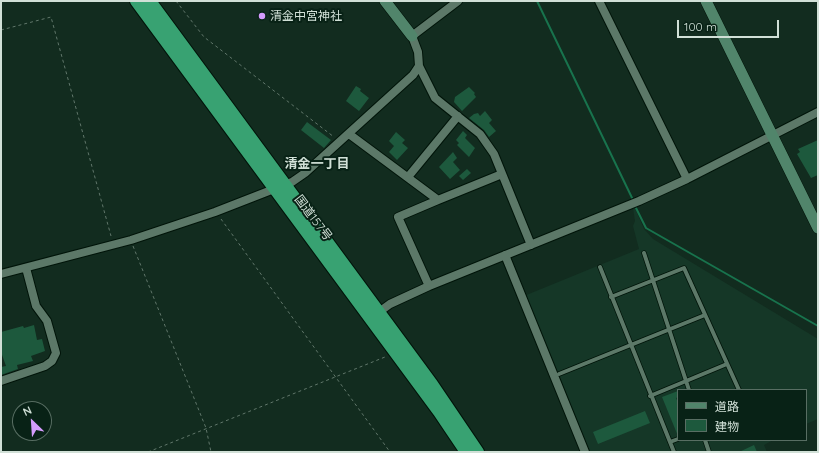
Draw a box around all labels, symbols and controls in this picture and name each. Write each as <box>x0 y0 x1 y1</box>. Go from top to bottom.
place label: 清金中宮神社 <box>270 9 342 23</box>
marker: 清金中宮神社 <box>257 11 267 21</box>
scale bar <box>679 12 781 38</box>
text: 100 m <box>684 19 717 34</box>
district label: 清金一丁目 <box>285 156 349 172</box>
street label: 国道157号 <box>291 192 335 244</box>
legend <box>677 389 807 441</box>
text: 道路 <box>715 399 739 414</box>
north arrow <box>12 401 52 441</box>
text: N <box>21 403 34 419</box>
text: 建物 <box>715 419 739 434</box>

